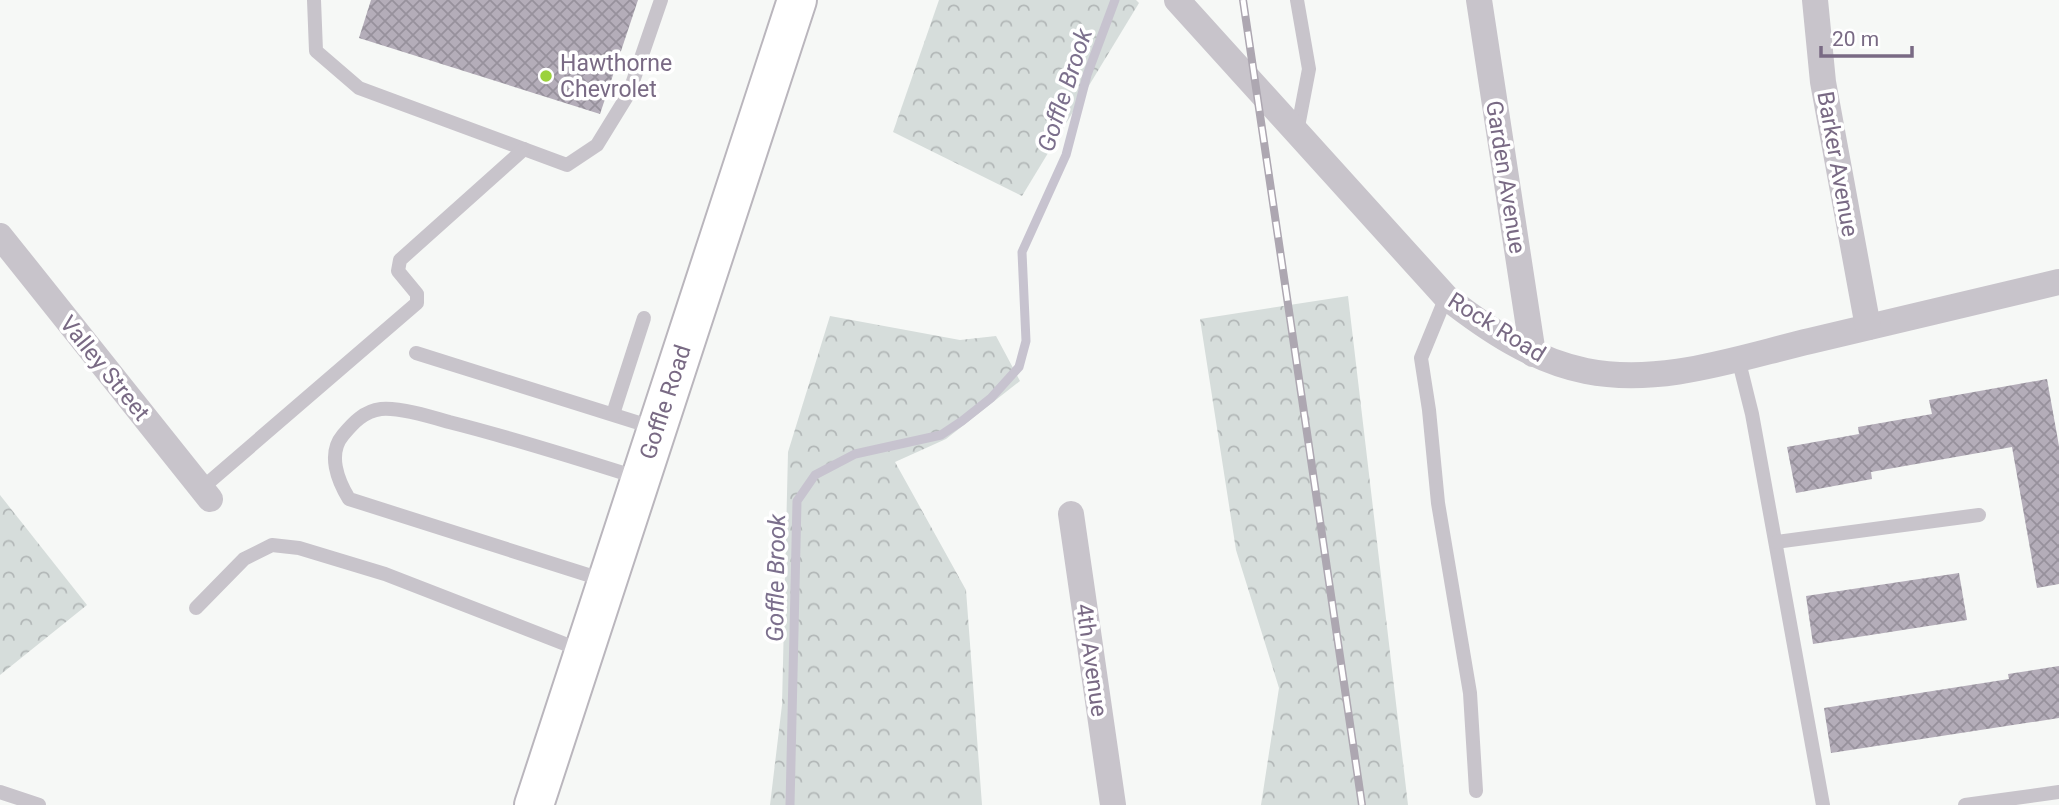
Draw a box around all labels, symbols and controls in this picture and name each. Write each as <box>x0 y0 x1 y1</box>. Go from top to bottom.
scale bar <box>1821 14 1912 58</box>
water label: Goffle Brook <box>1032 24 1098 155</box>
text: 20 m <box>1832 27 1879 51</box>
place label: Hawthorne Chevrolet <box>560 50 672 103</box>
marker: Hawthorne Chevrolet <box>538 68 554 84</box>
street label: Barker Avenue <box>1811 89 1864 239</box>
street label: Garden Avenue <box>1480 99 1531 256</box>
street label: Rock Road <box>1443 287 1550 368</box>
street label: Valley Street <box>54 310 155 426</box>
street label: Goffle Road <box>634 341 697 463</box>
water label: Goffle Brook <box>761 513 791 642</box>
street label: 4th Avenue <box>1070 602 1113 718</box>

